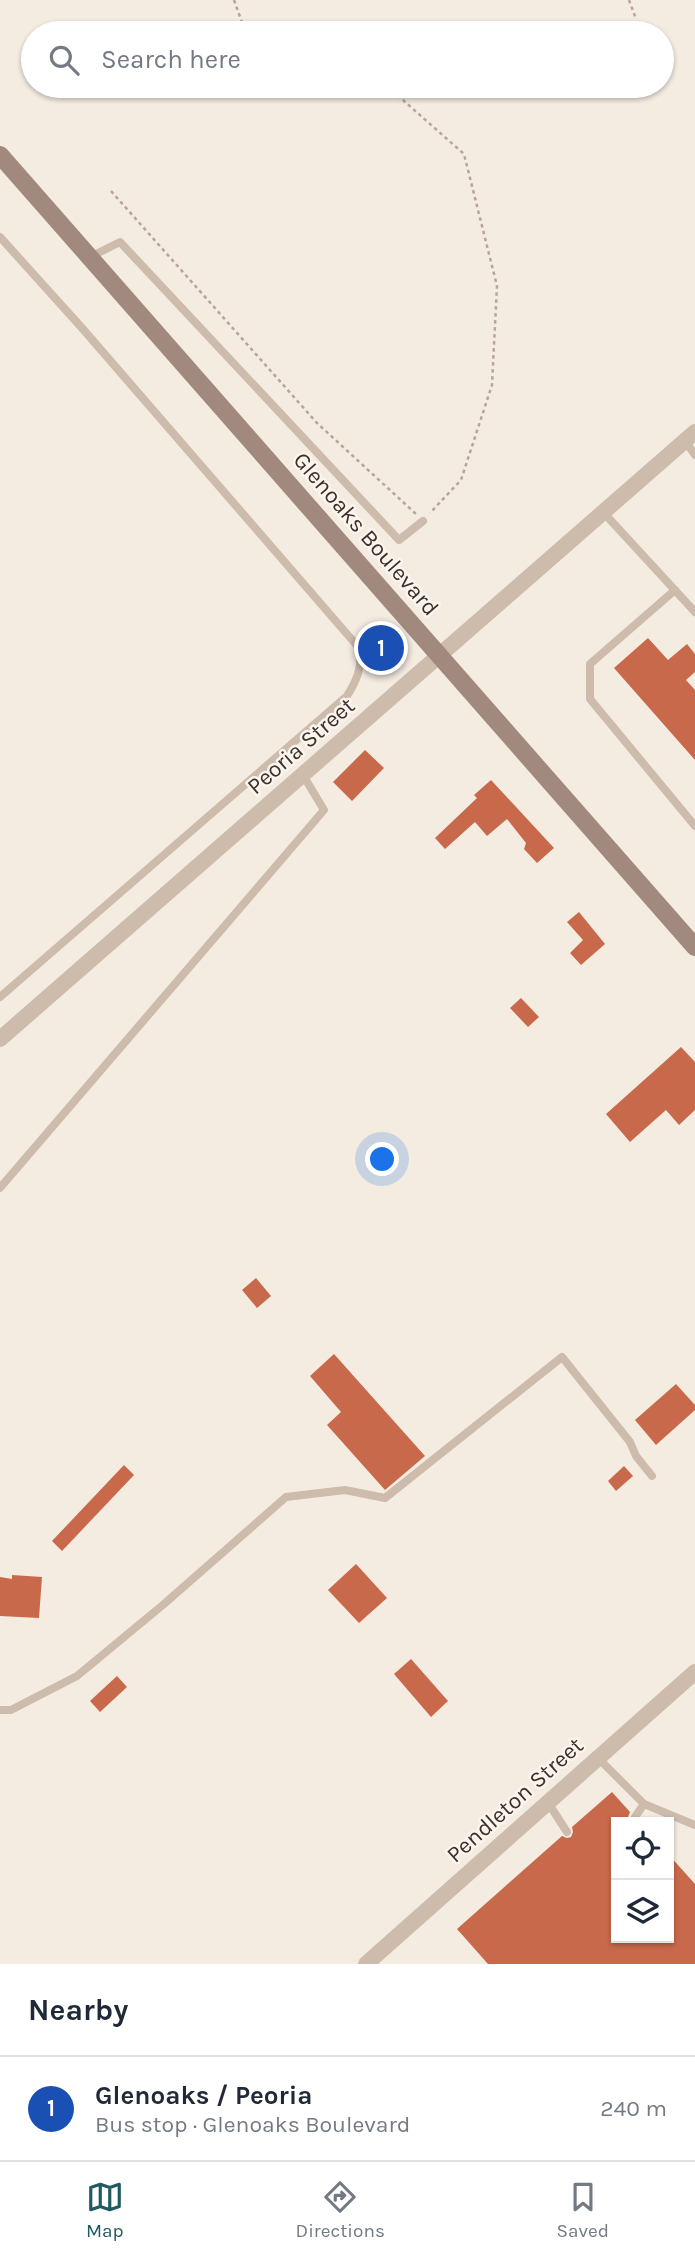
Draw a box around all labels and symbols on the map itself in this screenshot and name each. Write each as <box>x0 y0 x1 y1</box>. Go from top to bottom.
street label: Glenoaks Boulevard <box>288 447 444 621</box>
pin: 1 <box>358 622 404 674</box>
street label: Peoria Street <box>242 692 361 800</box>
your location <box>365 1142 399 1176</box>
street label: Pendleton Street <box>441 1732 589 1868</box>

